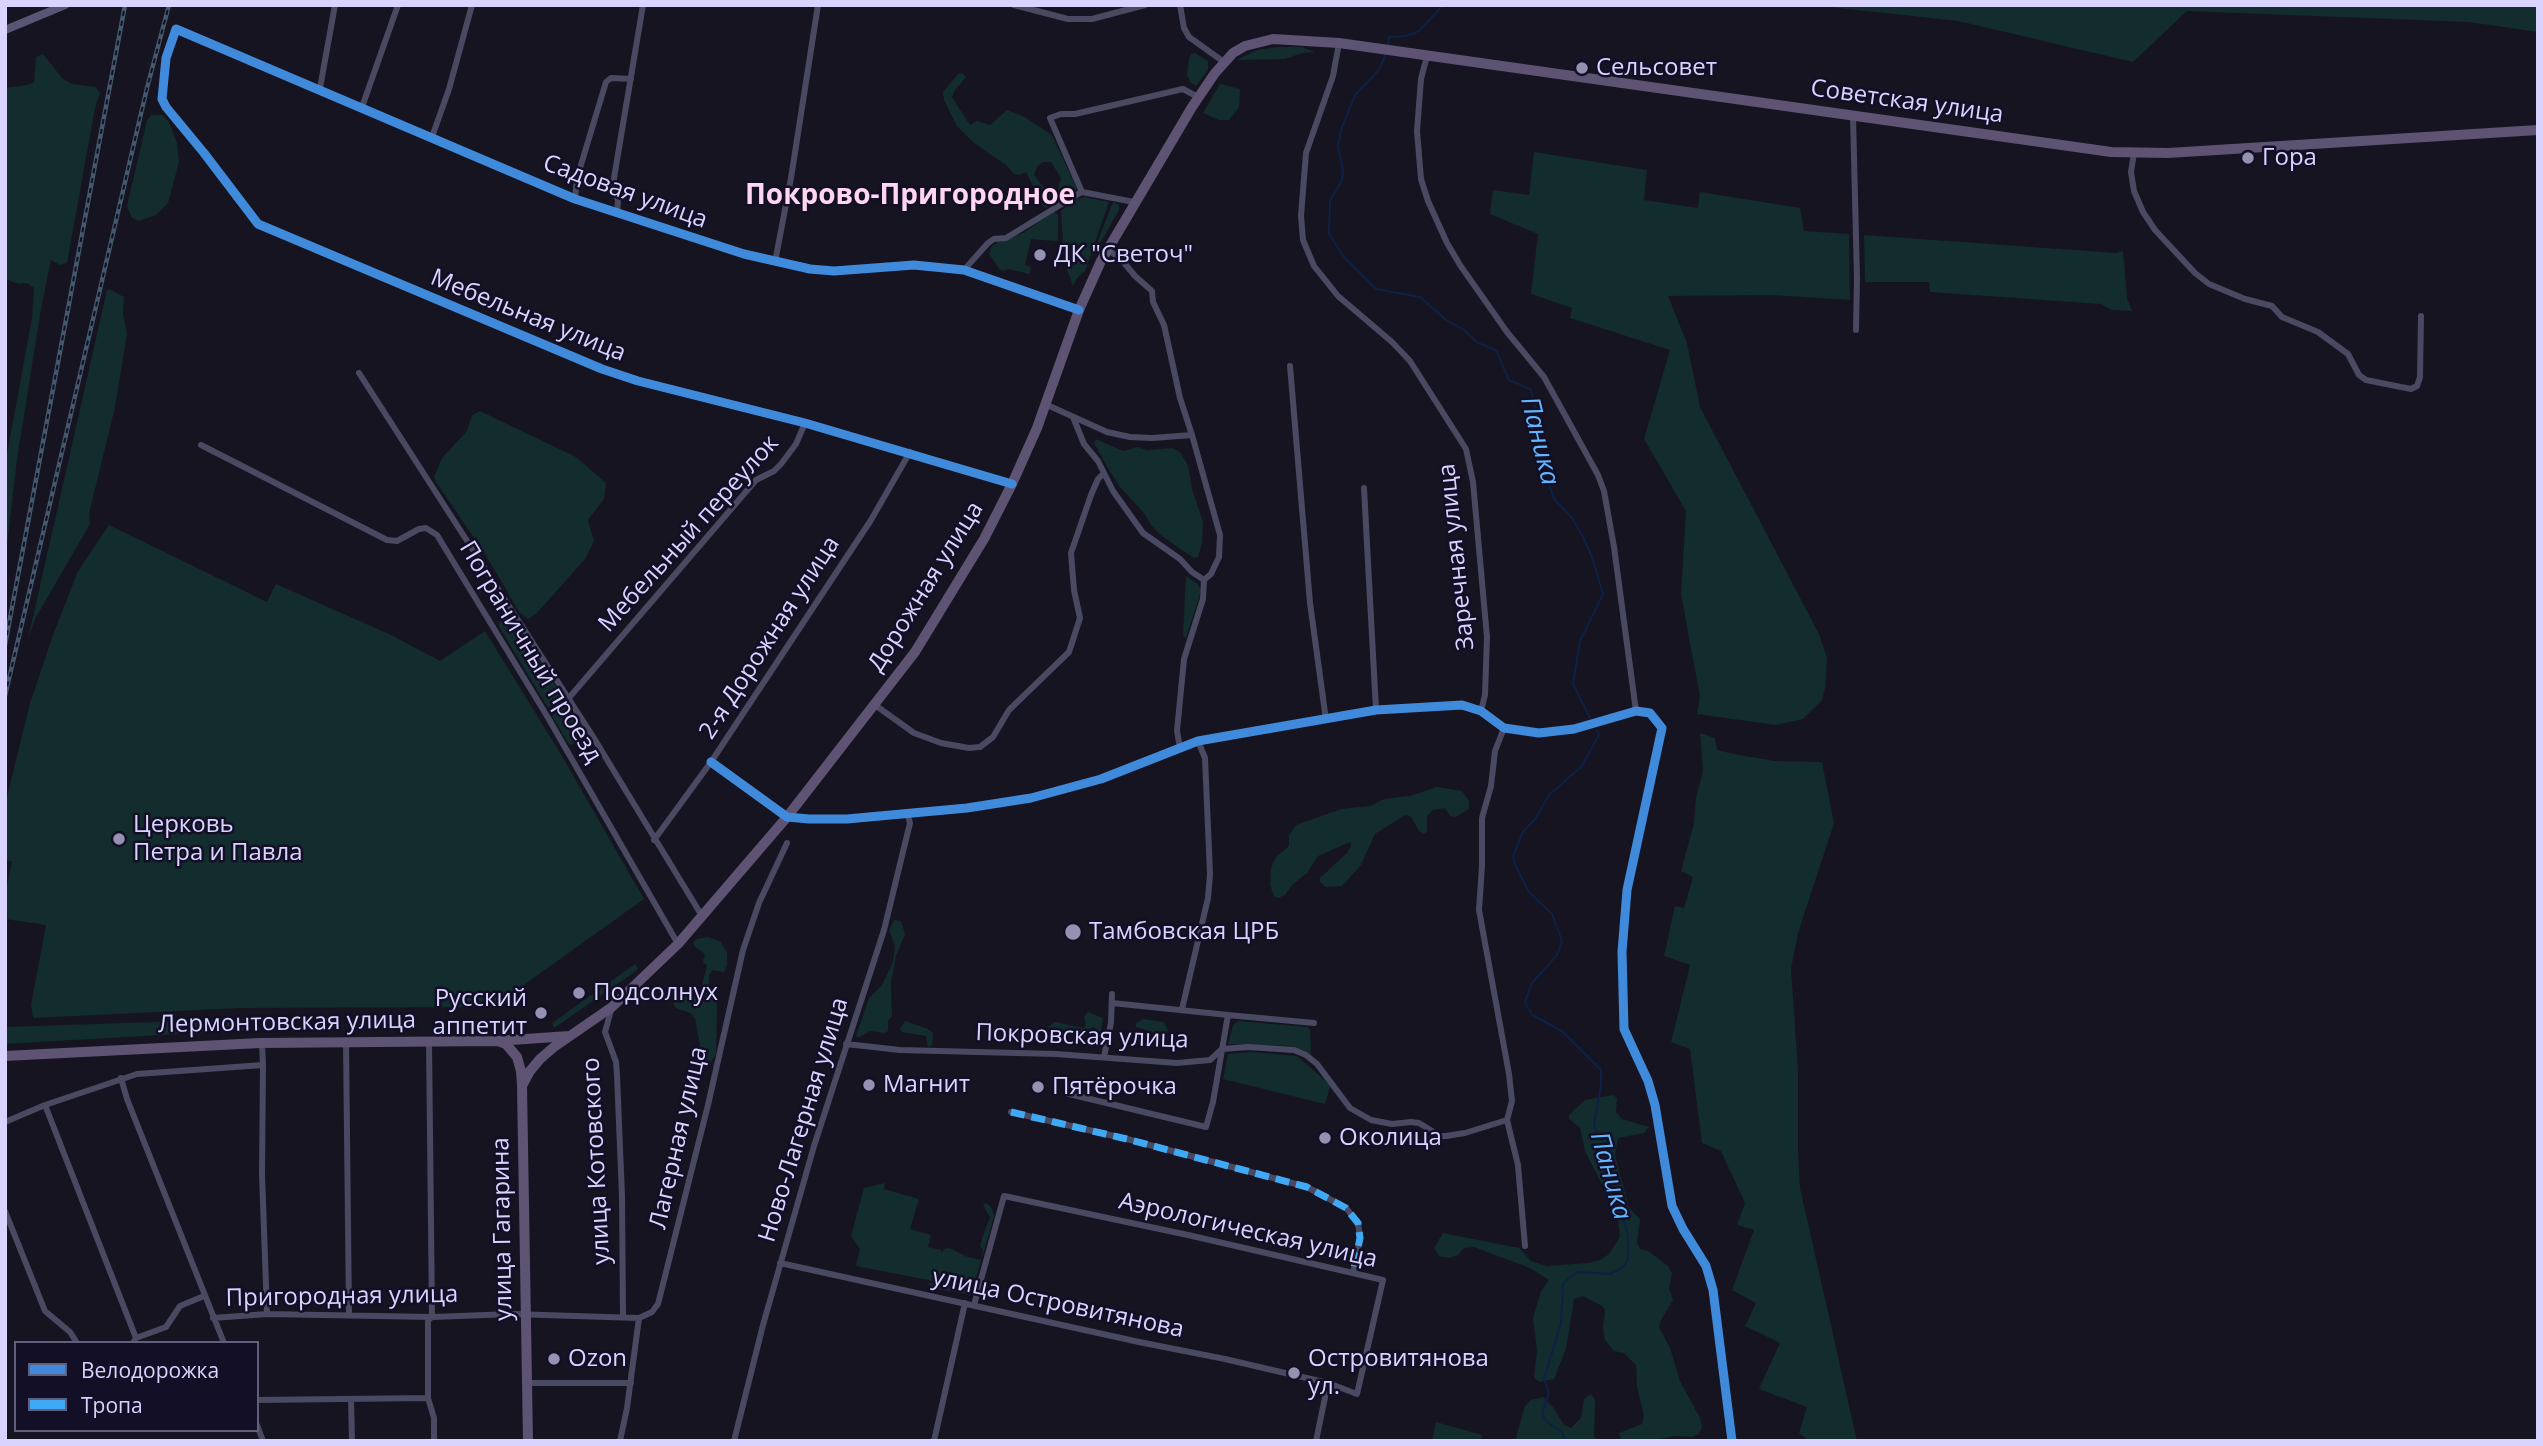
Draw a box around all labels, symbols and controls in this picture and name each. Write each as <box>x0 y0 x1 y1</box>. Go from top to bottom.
place label: Сельсовет <box>1596 54 1717 82</box>
marker: Сельсовет <box>1574 60 1590 76</box>
street label: Советская улица <box>1809 74 2005 130</box>
place label: Гора <box>2262 144 2317 172</box>
street label: Садовая улица <box>539 149 711 235</box>
marker: Гора <box>2240 150 2256 166</box>
district label: Покрово-Пригородное <box>745 179 1075 213</box>
place label: ДК "Светоч" <box>1054 241 1193 269</box>
marker: ДК "Светоч" <box>1032 247 1048 263</box>
street label: Мебельная улица <box>426 264 630 368</box>
water label: Паника <box>1513 394 1565 488</box>
street label: Мебельный переулок <box>593 430 785 638</box>
street label: Заречная улица <box>1433 462 1481 652</box>
street label: Дорожная улица <box>862 497 990 677</box>
street label: 2-я Дорожная улица <box>694 531 846 745</box>
street label: Пограничный проезд <box>452 536 608 768</box>
place label: Церковь Петра и Павла <box>133 811 303 867</box>
marker: Церковь Петра и Павла <box>111 831 127 847</box>
place label: Тамбовская ЦРБ <box>1089 918 1279 946</box>
marker: Тамбовская ЦРБ <box>1063 922 1083 942</box>
place label: Подсолнух <box>593 979 718 1007</box>
place label: Русский аппетит <box>433 985 527 1041</box>
marker: Подсолнух <box>571 985 587 1001</box>
street label: Ново-Лагерная улица <box>753 994 855 1246</box>
marker: Русский аппетит <box>533 1005 549 1021</box>
street label: Лермонтовская улица <box>158 1006 416 1040</box>
street label: Покровская улица <box>975 1019 1189 1055</box>
street label: Лагерная улица <box>644 1044 714 1232</box>
street label: улица Котовского <box>577 1057 617 1265</box>
place label: Магнит <box>883 1071 970 1099</box>
place label: Пятёрочка <box>1052 1073 1177 1101</box>
marker: Магнит <box>861 1077 877 1093</box>
marker: Пятёрочка <box>1030 1079 1046 1095</box>
place label: Околица <box>1339 1124 1442 1152</box>
water label: Паника <box>1583 1128 1637 1224</box>
marker: Околица <box>1317 1130 1333 1146</box>
street label: улица Гагарина <box>487 1137 519 1321</box>
street label: Аэрологическая улица <box>1116 1187 1380 1275</box>
street label: улица Островитянова <box>930 1263 1186 1345</box>
street label: Пригородная улица <box>225 1281 459 1313</box>
legend <box>14 1341 259 1432</box>
place label: Ozon <box>568 1345 627 1373</box>
place label: Островитянова ул. <box>1308 1345 1489 1401</box>
marker: Ozon <box>546 1351 562 1367</box>
text: Велодорожка <box>81 1356 219 1384</box>
marker: Островитянова ул. <box>1286 1365 1302 1381</box>
text: Тропа <box>81 1391 143 1419</box>

